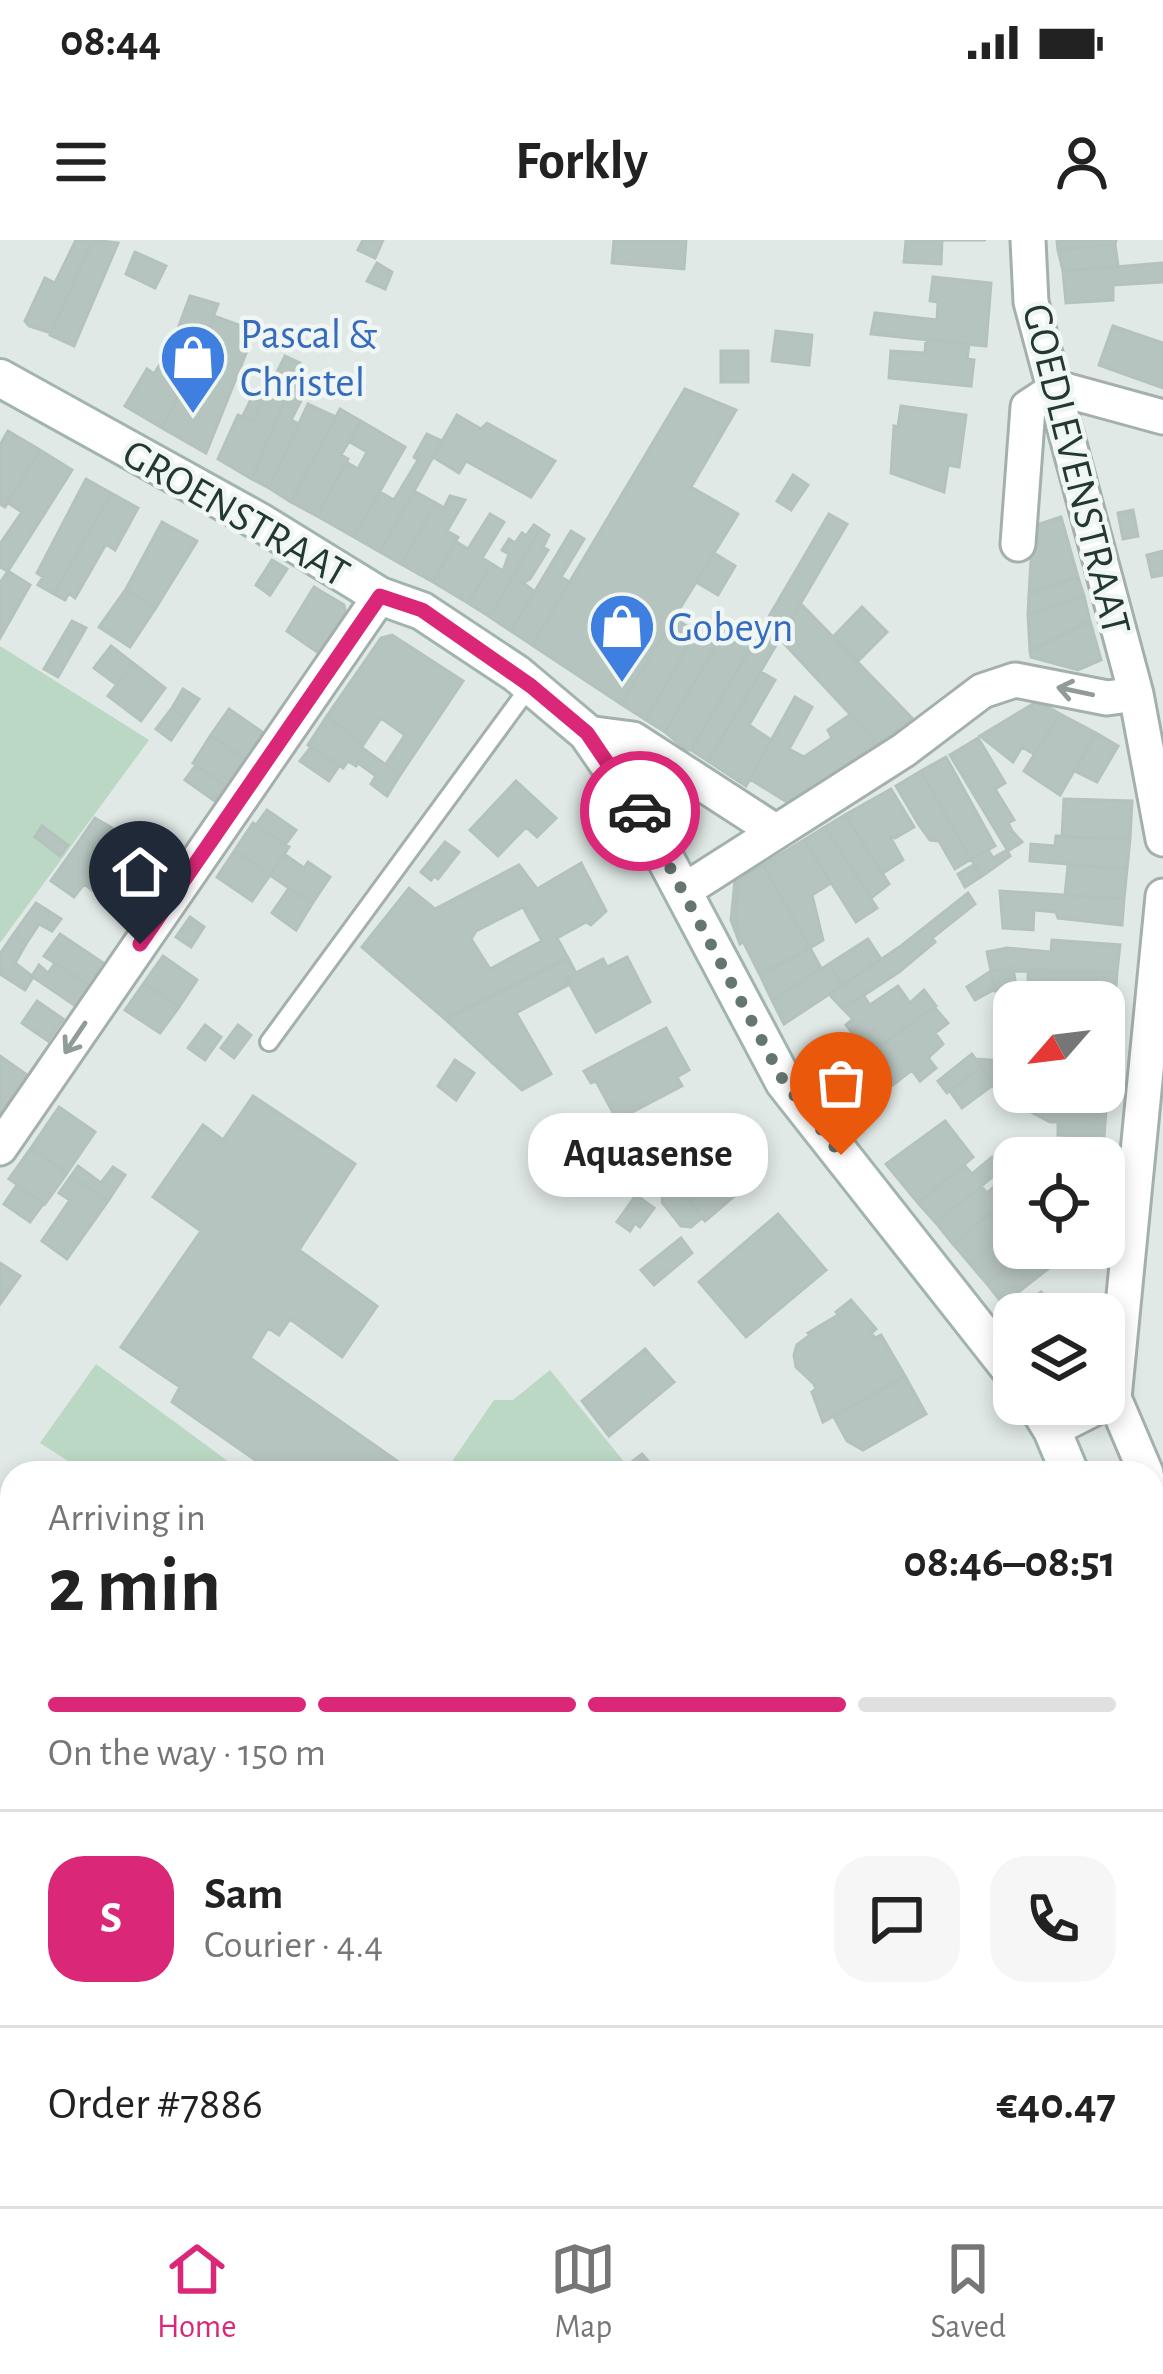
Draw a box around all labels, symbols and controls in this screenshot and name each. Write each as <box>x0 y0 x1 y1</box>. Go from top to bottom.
text: 08:44 <box>60 19 161 64</box>
icon: menu <box>48 129 114 195</box>
icon: person <box>1049 129 1115 195</box>
text: Forkly <box>515 135 648 189</box>
street label: GOEDLEVENSTRAAT <box>1015 300 1137 639</box>
place label: Pascal & Christel <box>240 314 377 404</box>
shop icon: Pascal & Christel <box>158 322 228 416</box>
street label: GROENSTRAAT <box>116 432 356 595</box>
shop icon: Gobeyn <box>587 591 657 685</box>
place label: Gobeyn <box>668 607 794 649</box>
one-way arrow <box>1057 679 1096 701</box>
courier <box>580 751 700 871</box>
icon: car <box>607 778 673 844</box>
pin <box>89 821 191 944</box>
icon: home <box>107 839 173 905</box>
north arrow <box>993 981 1125 1113</box>
map controls <box>993 981 1125 1425</box>
one-way arrow <box>63 1021 88 1054</box>
pin <box>790 1032 892 1155</box>
icon: bag <box>808 1050 874 1116</box>
callout: Aquasense <box>529 1113 769 1197</box>
text: Aquasense <box>563 1135 733 1174</box>
button: locate <box>993 1137 1125 1269</box>
button: layers <box>993 1293 1125 1425</box>
text: Arriving in <box>48 1499 206 1538</box>
text: 08:46–08:51 <box>903 1540 1116 1585</box>
text: 2 min <box>48 1548 221 1626</box>
text: On the way · 150 m <box>48 1734 326 1773</box>
button: chat <box>834 1856 960 1982</box>
button: phone <box>990 1856 1116 1982</box>
text: Sam <box>204 1872 283 1917</box>
text: S <box>100 1896 122 1941</box>
text: Courier · 4.4 <box>204 1926 383 1965</box>
text: Order #7886 <box>48 2082 263 2127</box>
text: €40.47 <box>997 2082 1116 2127</box>
tab: Home <box>157 2236 236 2348</box>
tab: Map <box>550 2236 616 2348</box>
tab: Saved <box>930 2236 1006 2348</box>

